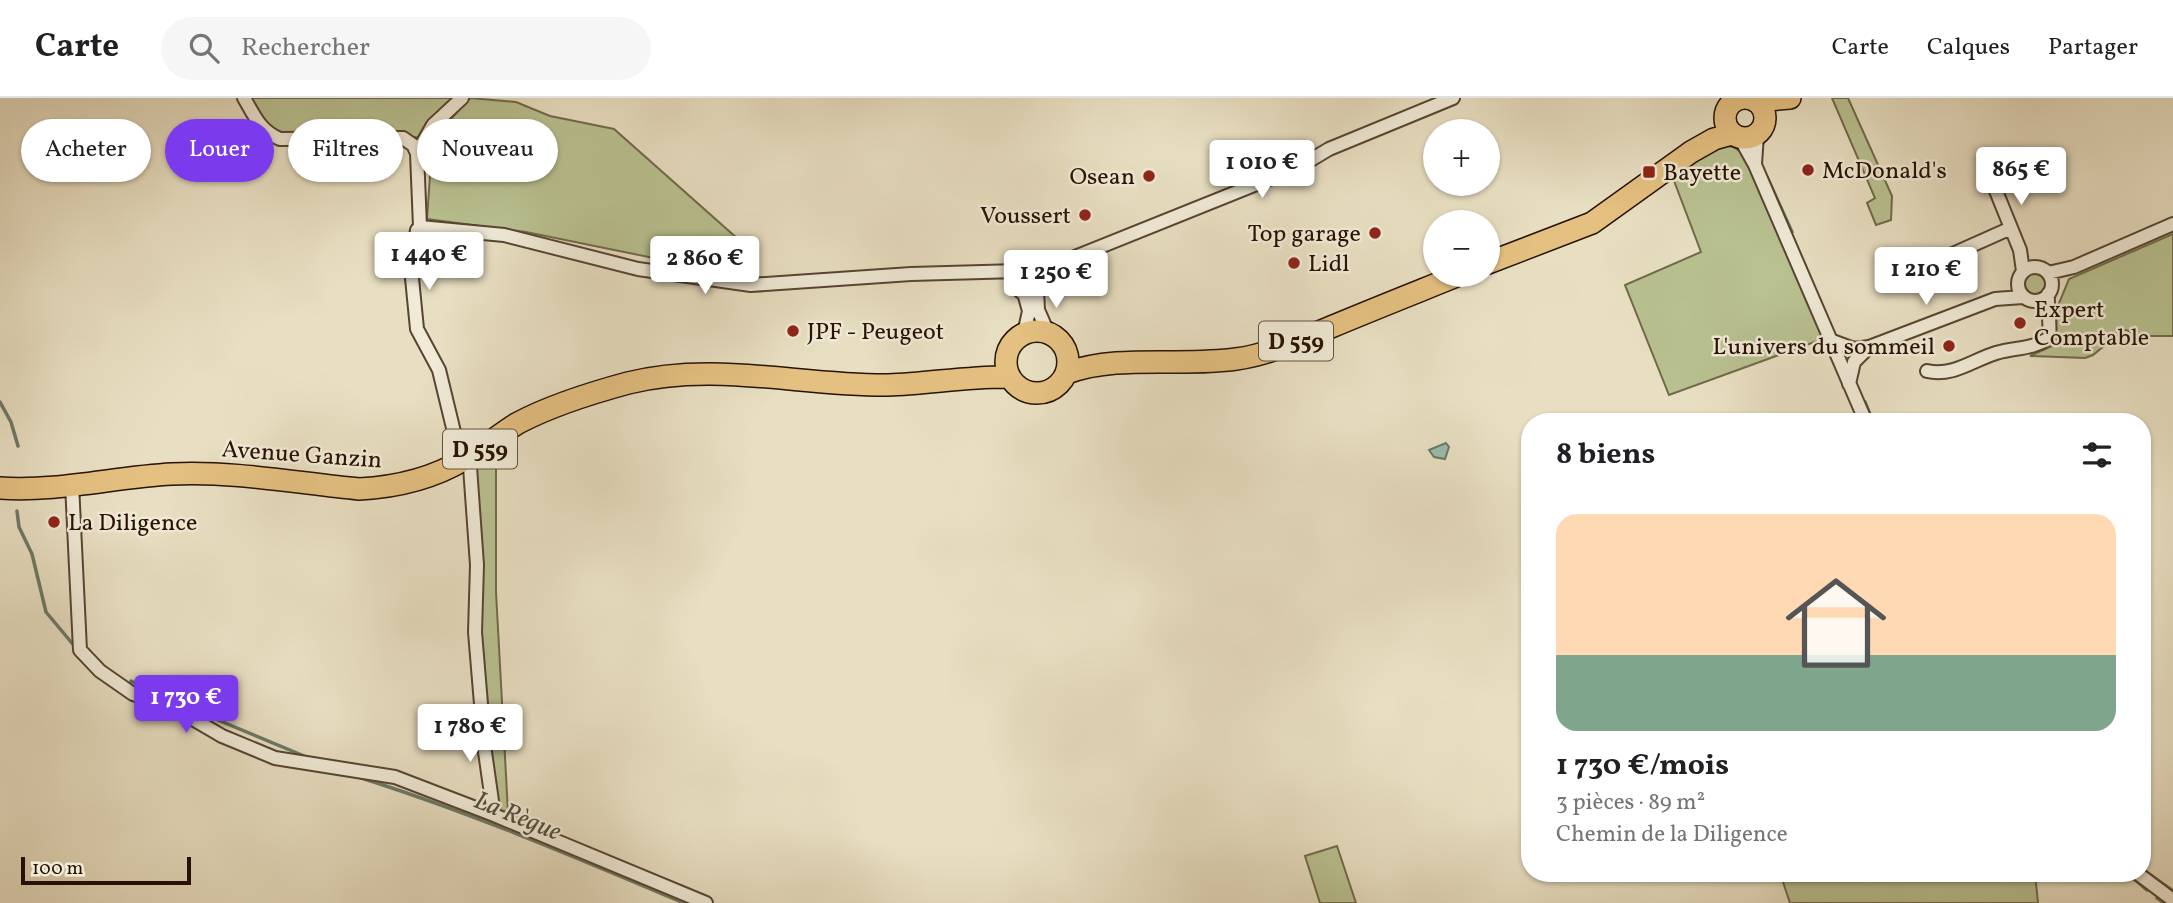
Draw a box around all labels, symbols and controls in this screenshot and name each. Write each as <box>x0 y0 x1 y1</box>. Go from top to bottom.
search box <box>161 17 651 80</box>
text: Carte <box>35 25 119 71</box>
icon: search <box>185 29 223 67</box>
text: Rechercher <box>241 30 370 66</box>
text: Carte <box>1832 31 1889 65</box>
text: Calques <box>1927 31 2010 65</box>
text: Partager <box>2048 31 2138 65</box>
chip: Acheter <box>21 119 151 182</box>
chip: Louer <box>165 119 274 182</box>
chip: Filtres <box>288 119 403 182</box>
chip: Nouveau <box>417 119 558 182</box>
map controls <box>1423 119 1500 287</box>
button: + <box>1423 119 1500 196</box>
pin: 1 010 € <box>1197 140 1327 200</box>
text: 1 010 € <box>1226 147 1298 179</box>
pin: 865 € <box>1972 148 2070 207</box>
text: 865 € <box>1992 154 2050 186</box>
place label: McDonald's <box>1822 155 1947 189</box>
place label: Bayette <box>1663 157 1741 191</box>
place label: Osean <box>1070 161 1135 195</box>
marker: McDonald's <box>1800 162 1816 178</box>
marker: Bayette <box>1641 164 1657 180</box>
marker: Osean <box>1141 168 1157 184</box>
place label: Voussert <box>980 200 1071 234</box>
marker: Voussert <box>1077 207 1093 223</box>
button: − <box>1423 210 1500 287</box>
place label: Top garage <box>1247 218 1361 252</box>
marker: Top garage <box>1367 225 1383 241</box>
pin: 1 440 € <box>364 232 494 292</box>
pin: 2 860 € <box>640 236 770 296</box>
text: 1 440 € <box>391 239 467 271</box>
text: 2 860 € <box>666 243 744 275</box>
place label: Lidl <box>1308 248 1349 282</box>
pin: 1 210 € <box>1861 248 1991 307</box>
pin: 1 250 € <box>991 250 1121 310</box>
text: 1 210 € <box>1891 254 1961 286</box>
marker: Lidl <box>1286 255 1302 271</box>
text: 1 250 € <box>1020 257 1092 289</box>
place label: Expert Comptable <box>2034 294 2149 356</box>
marker: Expert Comptable <box>2012 315 2028 331</box>
place label: JPF - Peugeot <box>807 316 944 350</box>
road number: D 559 <box>1259 322 1333 360</box>
marker: JPF - Peugeot <box>785 323 801 339</box>
place label: L'univers du sommeil <box>1712 331 1935 365</box>
marker: L'univers du sommeil <box>1941 338 1957 354</box>
road number: D 559 <box>443 430 517 468</box>
street label: Avenue Ganzin <box>221 433 383 479</box>
text: 8 biens <box>1556 434 1655 476</box>
icon: filters <box>2078 436 2116 474</box>
place label: La Diligence <box>68 507 197 541</box>
marker: La Diligence <box>46 514 62 530</box>
icon: home <box>1773 560 1899 686</box>
pin: 1 730 € <box>121 676 251 735</box>
text: 1 730 € <box>150 682 222 714</box>
pin: 1 780 € <box>405 704 535 764</box>
text: 1 780 € <box>434 711 506 743</box>
text: 1 730 €/mois <box>1556 745 1729 787</box>
water label: La Règue <box>468 783 567 851</box>
text: 3 pièces · 89 m² <box>1556 787 1705 819</box>
text: Chemin de la Diligence <box>1556 819 1788 851</box>
scale bar <box>21 854 191 886</box>
text: 100 m <box>32 856 83 882</box>

